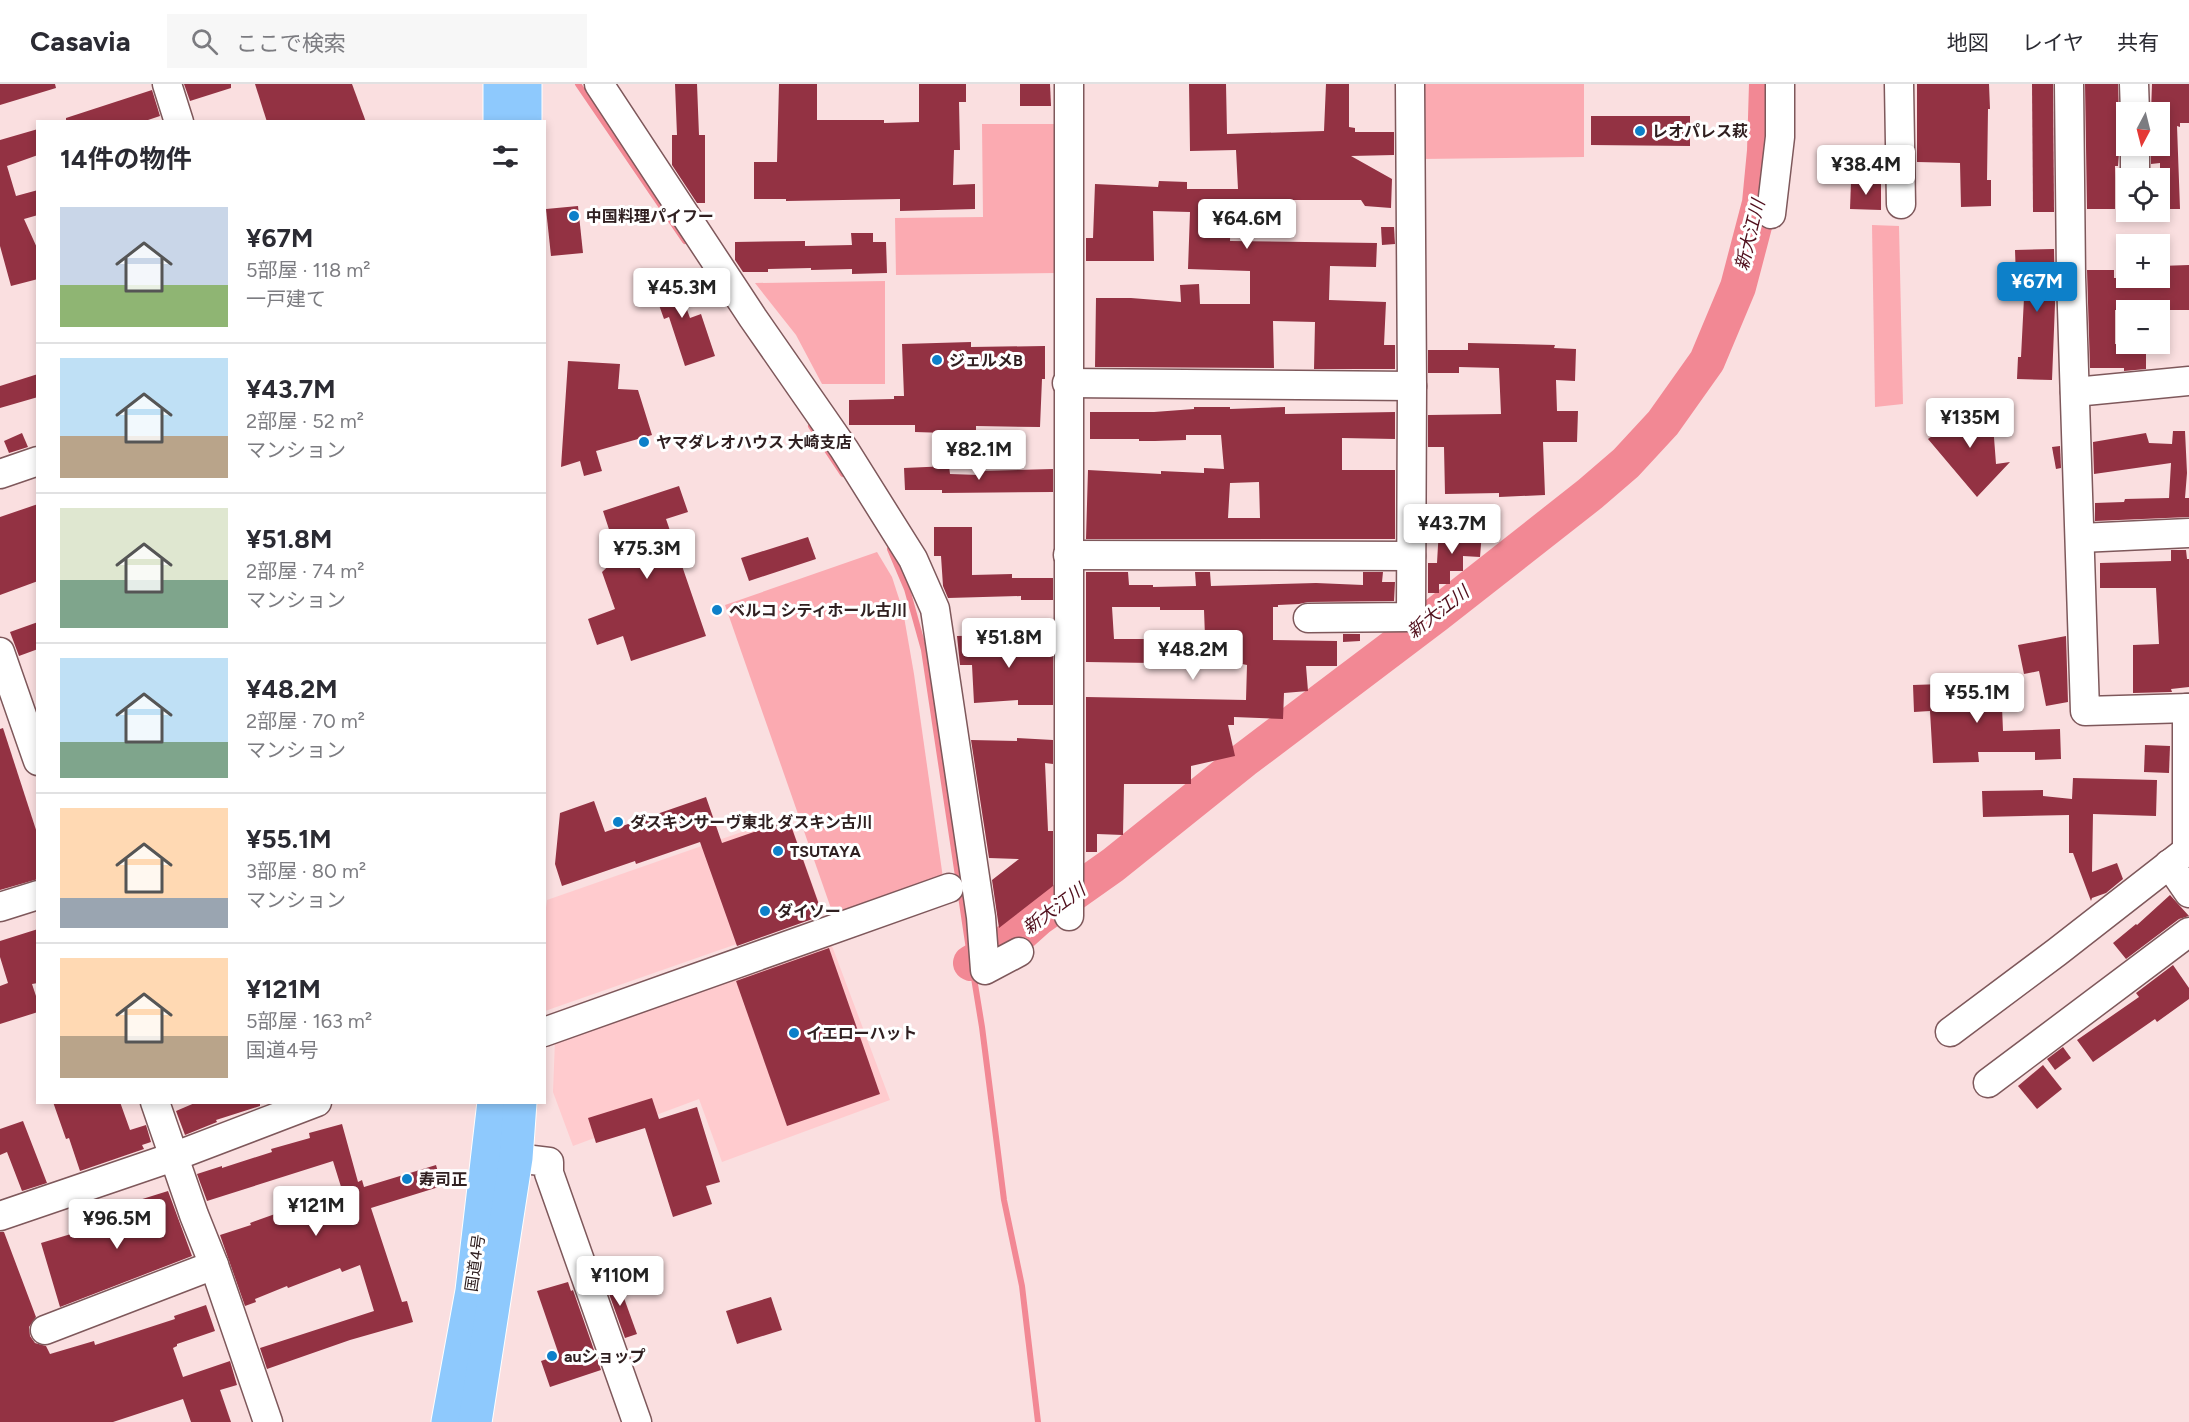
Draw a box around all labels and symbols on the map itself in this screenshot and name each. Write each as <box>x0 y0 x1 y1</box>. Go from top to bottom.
north arrow <box>2116 102 2170 156</box>
place label: レオパレス萩 <box>1652 122 1748 141</box>
marker: レオパレス萩 <box>1633 124 1647 138</box>
pin: ¥38.4M <box>1817 145 1915 196</box>
water label: 新大江川 <box>1731 195 1770 273</box>
pin: ¥64.6M <box>1198 199 1296 250</box>
place label: 中国料理パイフー <box>586 207 714 226</box>
marker: 中国料理パイフー <box>567 209 581 223</box>
pin: ¥67M <box>2001 262 2073 313</box>
pin: ¥45.3M <box>633 268 731 319</box>
place label: ジェルメB <box>949 351 1023 370</box>
marker: ジェルメB <box>930 353 944 367</box>
pin: ¥135M <box>1928 398 2012 449</box>
pin: ¥82.1M <box>930 430 1028 481</box>
place label: ヤマダレオハウス 大崎支店 <box>656 433 852 452</box>
marker: ヤマダレオハウス 大崎支店 <box>637 435 651 449</box>
pin: ¥43.7M <box>1403 504 1501 555</box>
pin: ¥75.3M <box>598 529 696 580</box>
water label: 新大江川 <box>1403 580 1475 643</box>
place label: ベルコ シティホール古川 <box>729 601 908 620</box>
marker: ベルコ シティホール古川 <box>710 603 724 617</box>
pin: ¥51.8M <box>960 618 1058 669</box>
pin: ¥48.2M <box>1144 630 1242 681</box>
pin: ¥55.1M <box>1928 673 2026 724</box>
place label: ダスキンサーヴ東北 ダスキン古川 <box>630 813 873 832</box>
marker: ダスキンサーヴ東北 ダスキン古川 <box>611 815 625 829</box>
place label: TSUTAYA <box>790 842 862 861</box>
marker: TSUTAYA <box>771 844 785 858</box>
water label: 新大江川 <box>1018 878 1091 939</box>
place label: ダイソー <box>777 902 841 921</box>
marker: ダイソー <box>758 904 772 918</box>
place label: イエローハット <box>806 1024 918 1043</box>
marker: イエローハット <box>787 1026 801 1040</box>
place label: 寿司正 <box>419 1170 467 1189</box>
marker: 寿司正 <box>400 1172 414 1186</box>
pin: ¥121M <box>274 1186 358 1237</box>
pin: ¥96.5M <box>68 1199 166 1250</box>
street label: 国道4号 <box>462 1233 488 1293</box>
pin: ¥110M <box>578 1256 662 1307</box>
place label: auショップ <box>564 1347 646 1366</box>
marker: auショップ <box>545 1349 559 1363</box>

